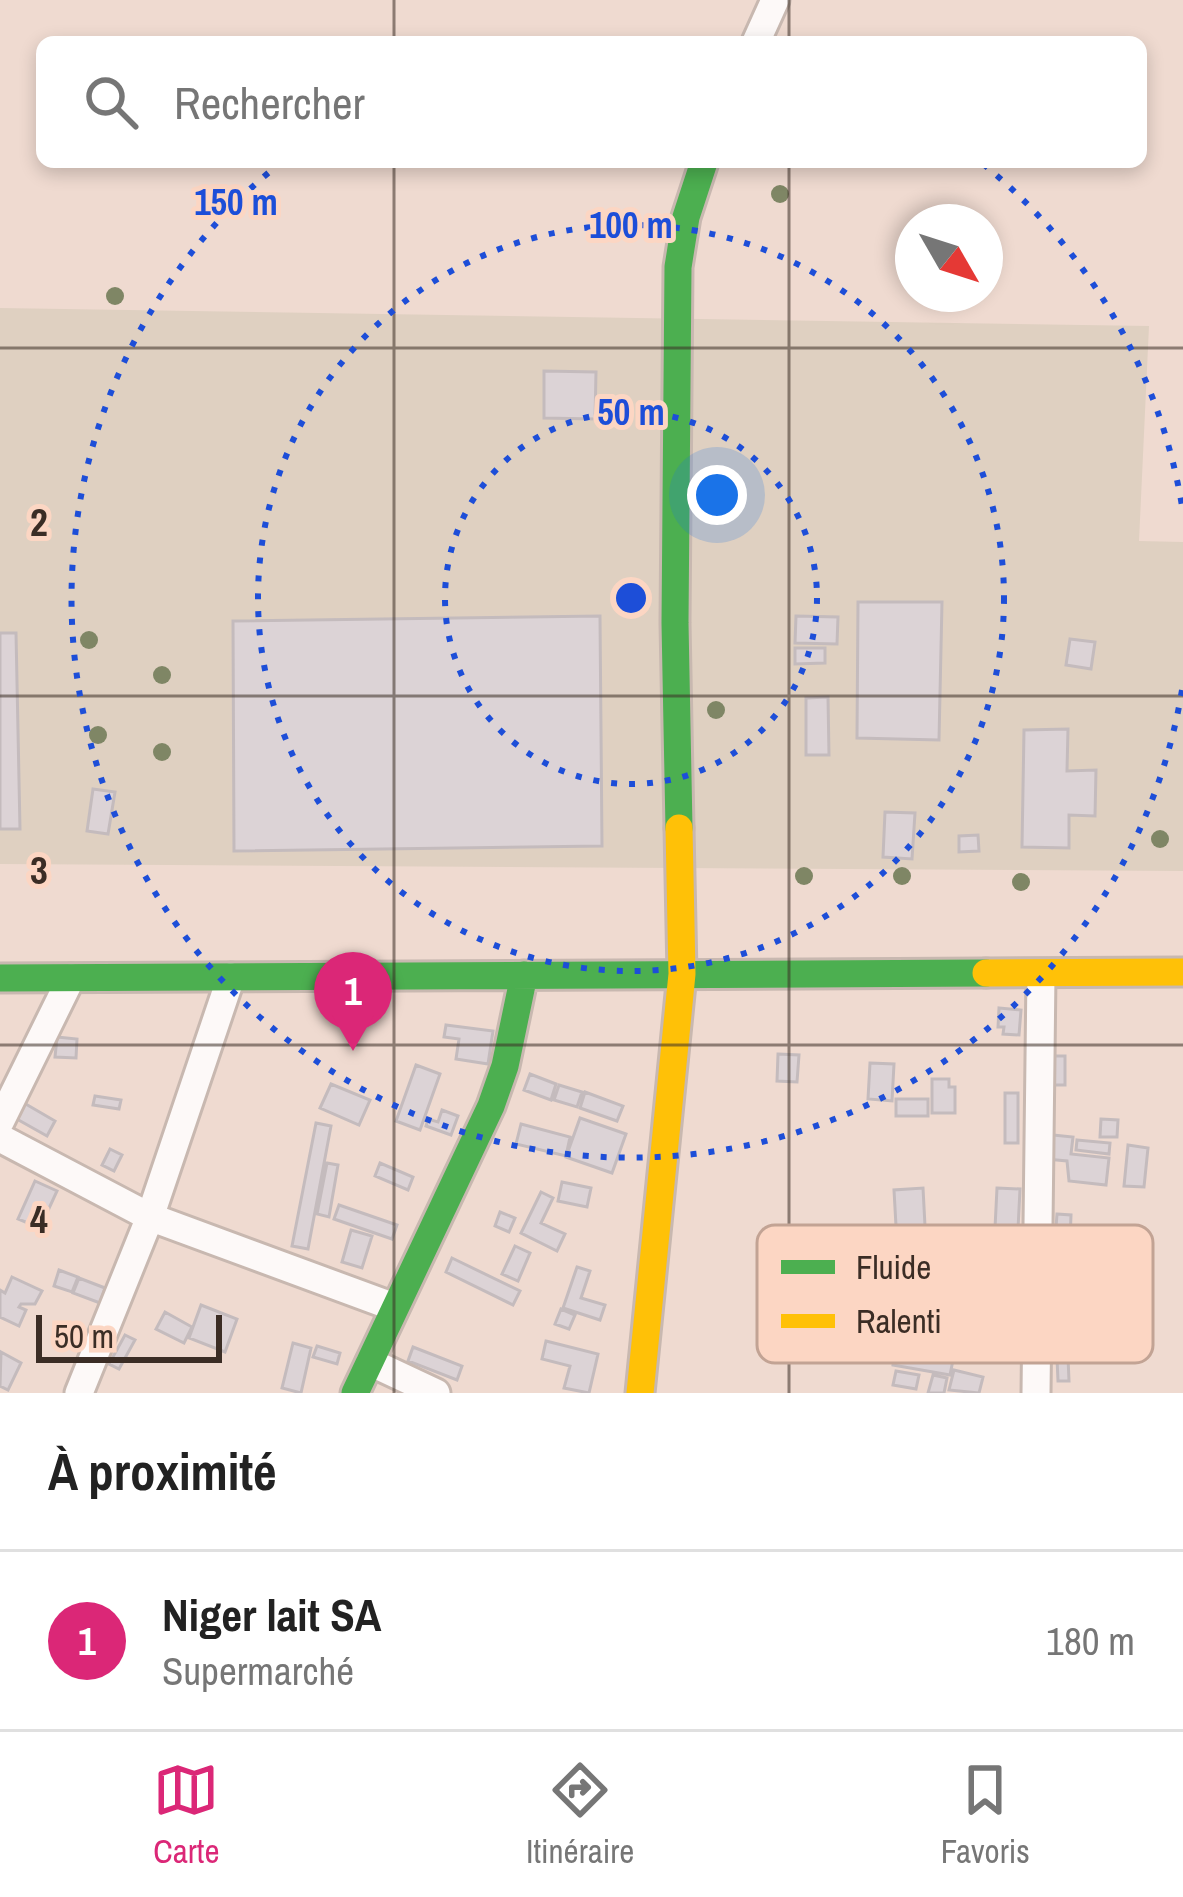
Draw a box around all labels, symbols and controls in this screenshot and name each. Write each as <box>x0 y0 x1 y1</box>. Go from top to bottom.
search box <box>36 36 1147 168</box>
icon: search <box>78 69 144 135</box>
text: Rechercher <box>174 72 365 133</box>
text: 150 m <box>194 178 278 226</box>
text: 100 m <box>589 201 673 249</box>
north arrow <box>895 204 1003 312</box>
text: 50 m <box>597 388 665 436</box>
your location <box>687 465 747 525</box>
text: 2 <box>30 496 48 548</box>
centre of rings <box>610 577 652 619</box>
text: 3 <box>30 844 48 896</box>
pin: 1 <box>314 952 392 1051</box>
text: 4 <box>30 1193 48 1245</box>
legend <box>757 1225 1153 1363</box>
text: Fluide <box>856 1245 931 1289</box>
text: Ralenti <box>856 1299 942 1343</box>
scale bar <box>36 1309 222 1362</box>
text: 50 m <box>54 1314 114 1358</box>
text: À proximité <box>48 1437 277 1506</box>
text: Niger lait SA <box>162 1584 381 1645</box>
text: 1 <box>78 1615 96 1667</box>
text: 180 m <box>1046 1615 1135 1667</box>
text: Supermarché <box>162 1645 354 1697</box>
tab: Carte <box>153 1757 219 1873</box>
tab: Itinéraire <box>526 1757 634 1873</box>
tab: Favoris <box>941 1757 1030 1873</box>

